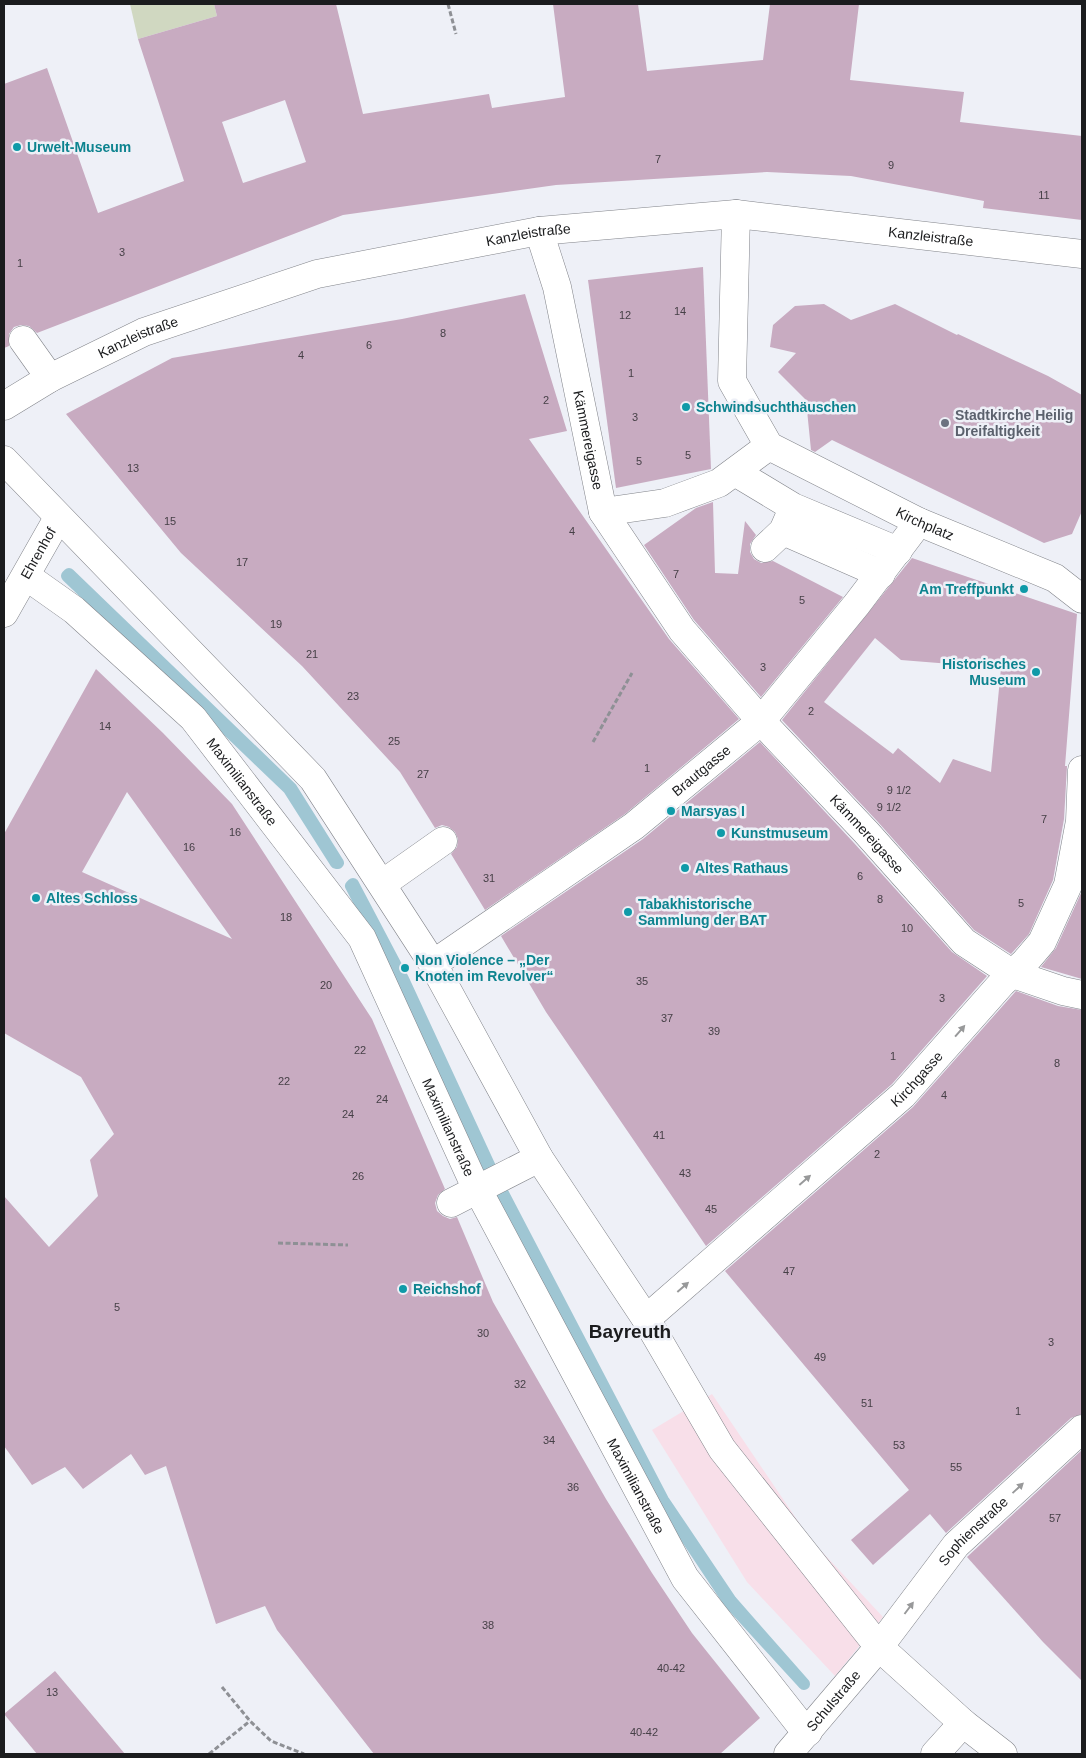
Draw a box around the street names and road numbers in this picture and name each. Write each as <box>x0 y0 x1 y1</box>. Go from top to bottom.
street label: Kanzleistraße <box>485 220 572 249</box>
street label: Kanzleistraße <box>887 224 975 249</box>
street label: Kanzleistraße <box>95 313 180 361</box>
street label: Kämmereigasse <box>570 389 606 491</box>
street label: Kirchplatz <box>893 504 956 543</box>
street label: Ehrenhof <box>17 524 59 582</box>
street label: Maximilianstraße <box>203 735 281 829</box>
street label: Brautgasse <box>669 742 734 799</box>
street label: Kämmereigasse <box>827 791 907 877</box>
street label: Kirchgasse <box>888 1048 946 1110</box>
street label: Maximilianstraße <box>419 1076 478 1179</box>
street label: Maximilianstraße <box>604 1436 668 1537</box>
street label: Sophienstraße <box>935 1493 1011 1569</box>
street label: Schulstraße <box>803 1667 864 1734</box>

